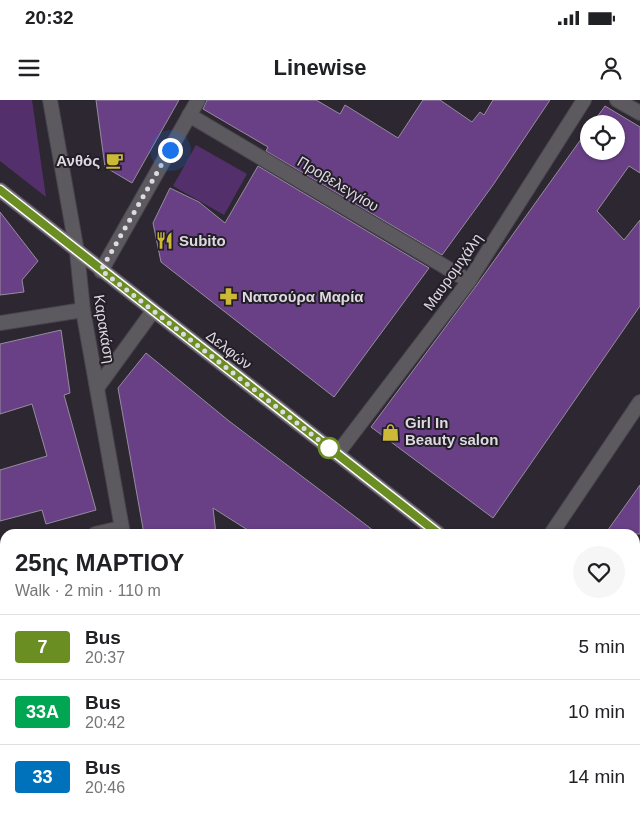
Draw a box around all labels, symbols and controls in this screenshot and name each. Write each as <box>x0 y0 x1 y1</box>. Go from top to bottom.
text: 20:32 <box>25 7 74 28</box>
icon: menu <box>15 54 43 82</box>
icon: person <box>597 54 625 82</box>
text: Linewise <box>274 55 366 80</box>
map controls <box>580 115 625 160</box>
button: locate <box>580 115 625 160</box>
your location <box>158 138 183 163</box>
cafe icon: Ανθός <box>104 151 124 171</box>
place label: Ανθός <box>56 152 100 169</box>
street label: Προβελεγγίου <box>294 153 382 215</box>
street label: Μαυρομιχάλη <box>420 230 485 314</box>
restaurant icon: Subito <box>155 231 175 251</box>
place label: Subito <box>179 232 226 249</box>
pharmacy icon: Νατσούρα Μαρία <box>218 287 238 307</box>
place label: Νατσούρα Μαρία <box>242 288 364 305</box>
street label: Καρακάση <box>91 293 118 364</box>
street label: Δελφών <box>203 327 255 373</box>
place label: Girl In Beauty salon <box>405 414 498 448</box>
shop icon: Girl In Beauty salon <box>381 422 401 442</box>
unlabelled marker <box>318 437 340 459</box>
button: heart <box>573 546 625 598</box>
text: 25ης ΜΑΡΤΙΟΥ <box>15 549 184 576</box>
text: Walk · 2 min · 110 m <box>15 582 161 599</box>
text: Bus <box>85 627 121 648</box>
text: 5 min <box>579 636 625 657</box>
text: 7 <box>37 637 48 657</box>
text: 20:37 <box>85 649 125 666</box>
text: Bus <box>85 692 121 713</box>
text: 10 min <box>568 701 625 722</box>
text: 33A <box>26 702 59 722</box>
text: 20:42 <box>85 714 125 731</box>
text: Bus <box>85 757 121 778</box>
text: 14 min <box>568 766 625 787</box>
text: 33 <box>32 767 53 787</box>
text: 20:46 <box>85 779 125 796</box>

